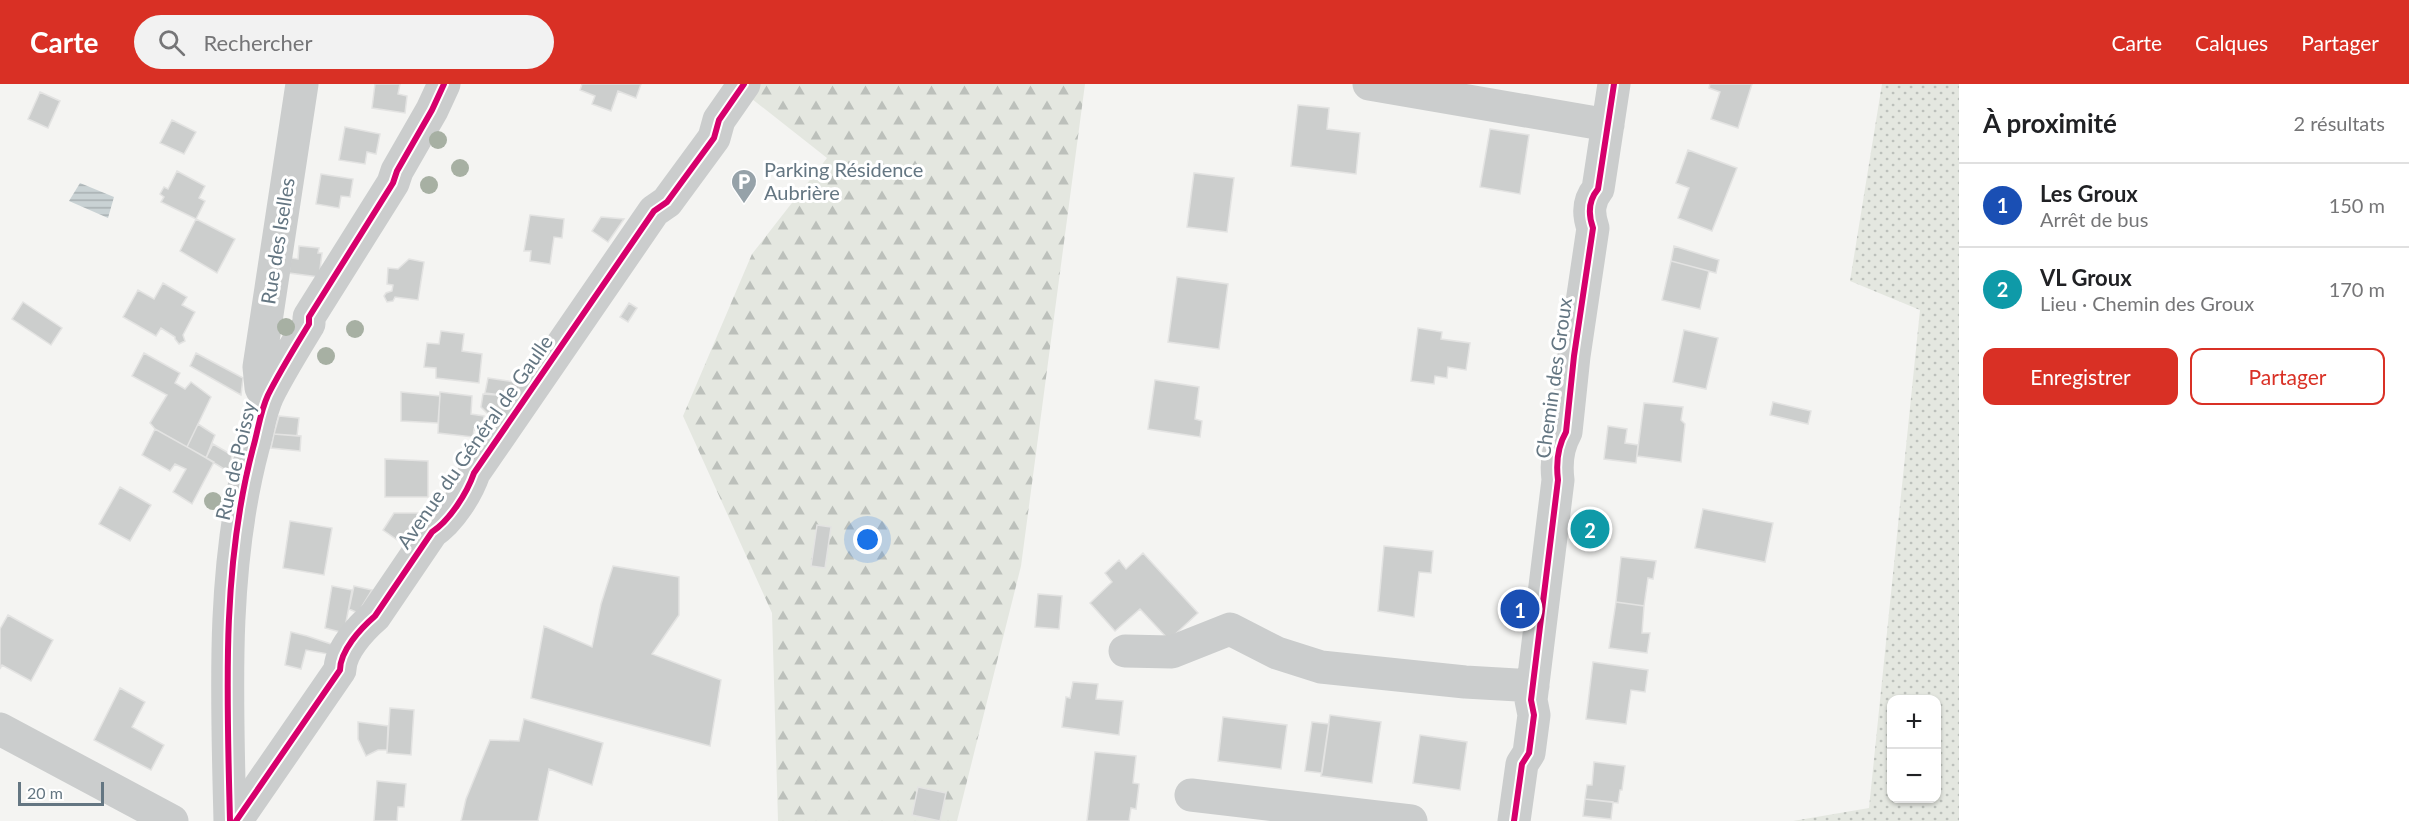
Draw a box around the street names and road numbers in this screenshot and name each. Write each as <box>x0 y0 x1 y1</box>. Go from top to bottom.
street label: Rue des Iselles <box>255 176 299 306</box>
street label: Chemin des Groux <box>1530 296 1576 460</box>
street label: Avenue du Général de Gaulle <box>391 330 557 553</box>
street label: Rue de Poissy <box>210 399 260 522</box>

